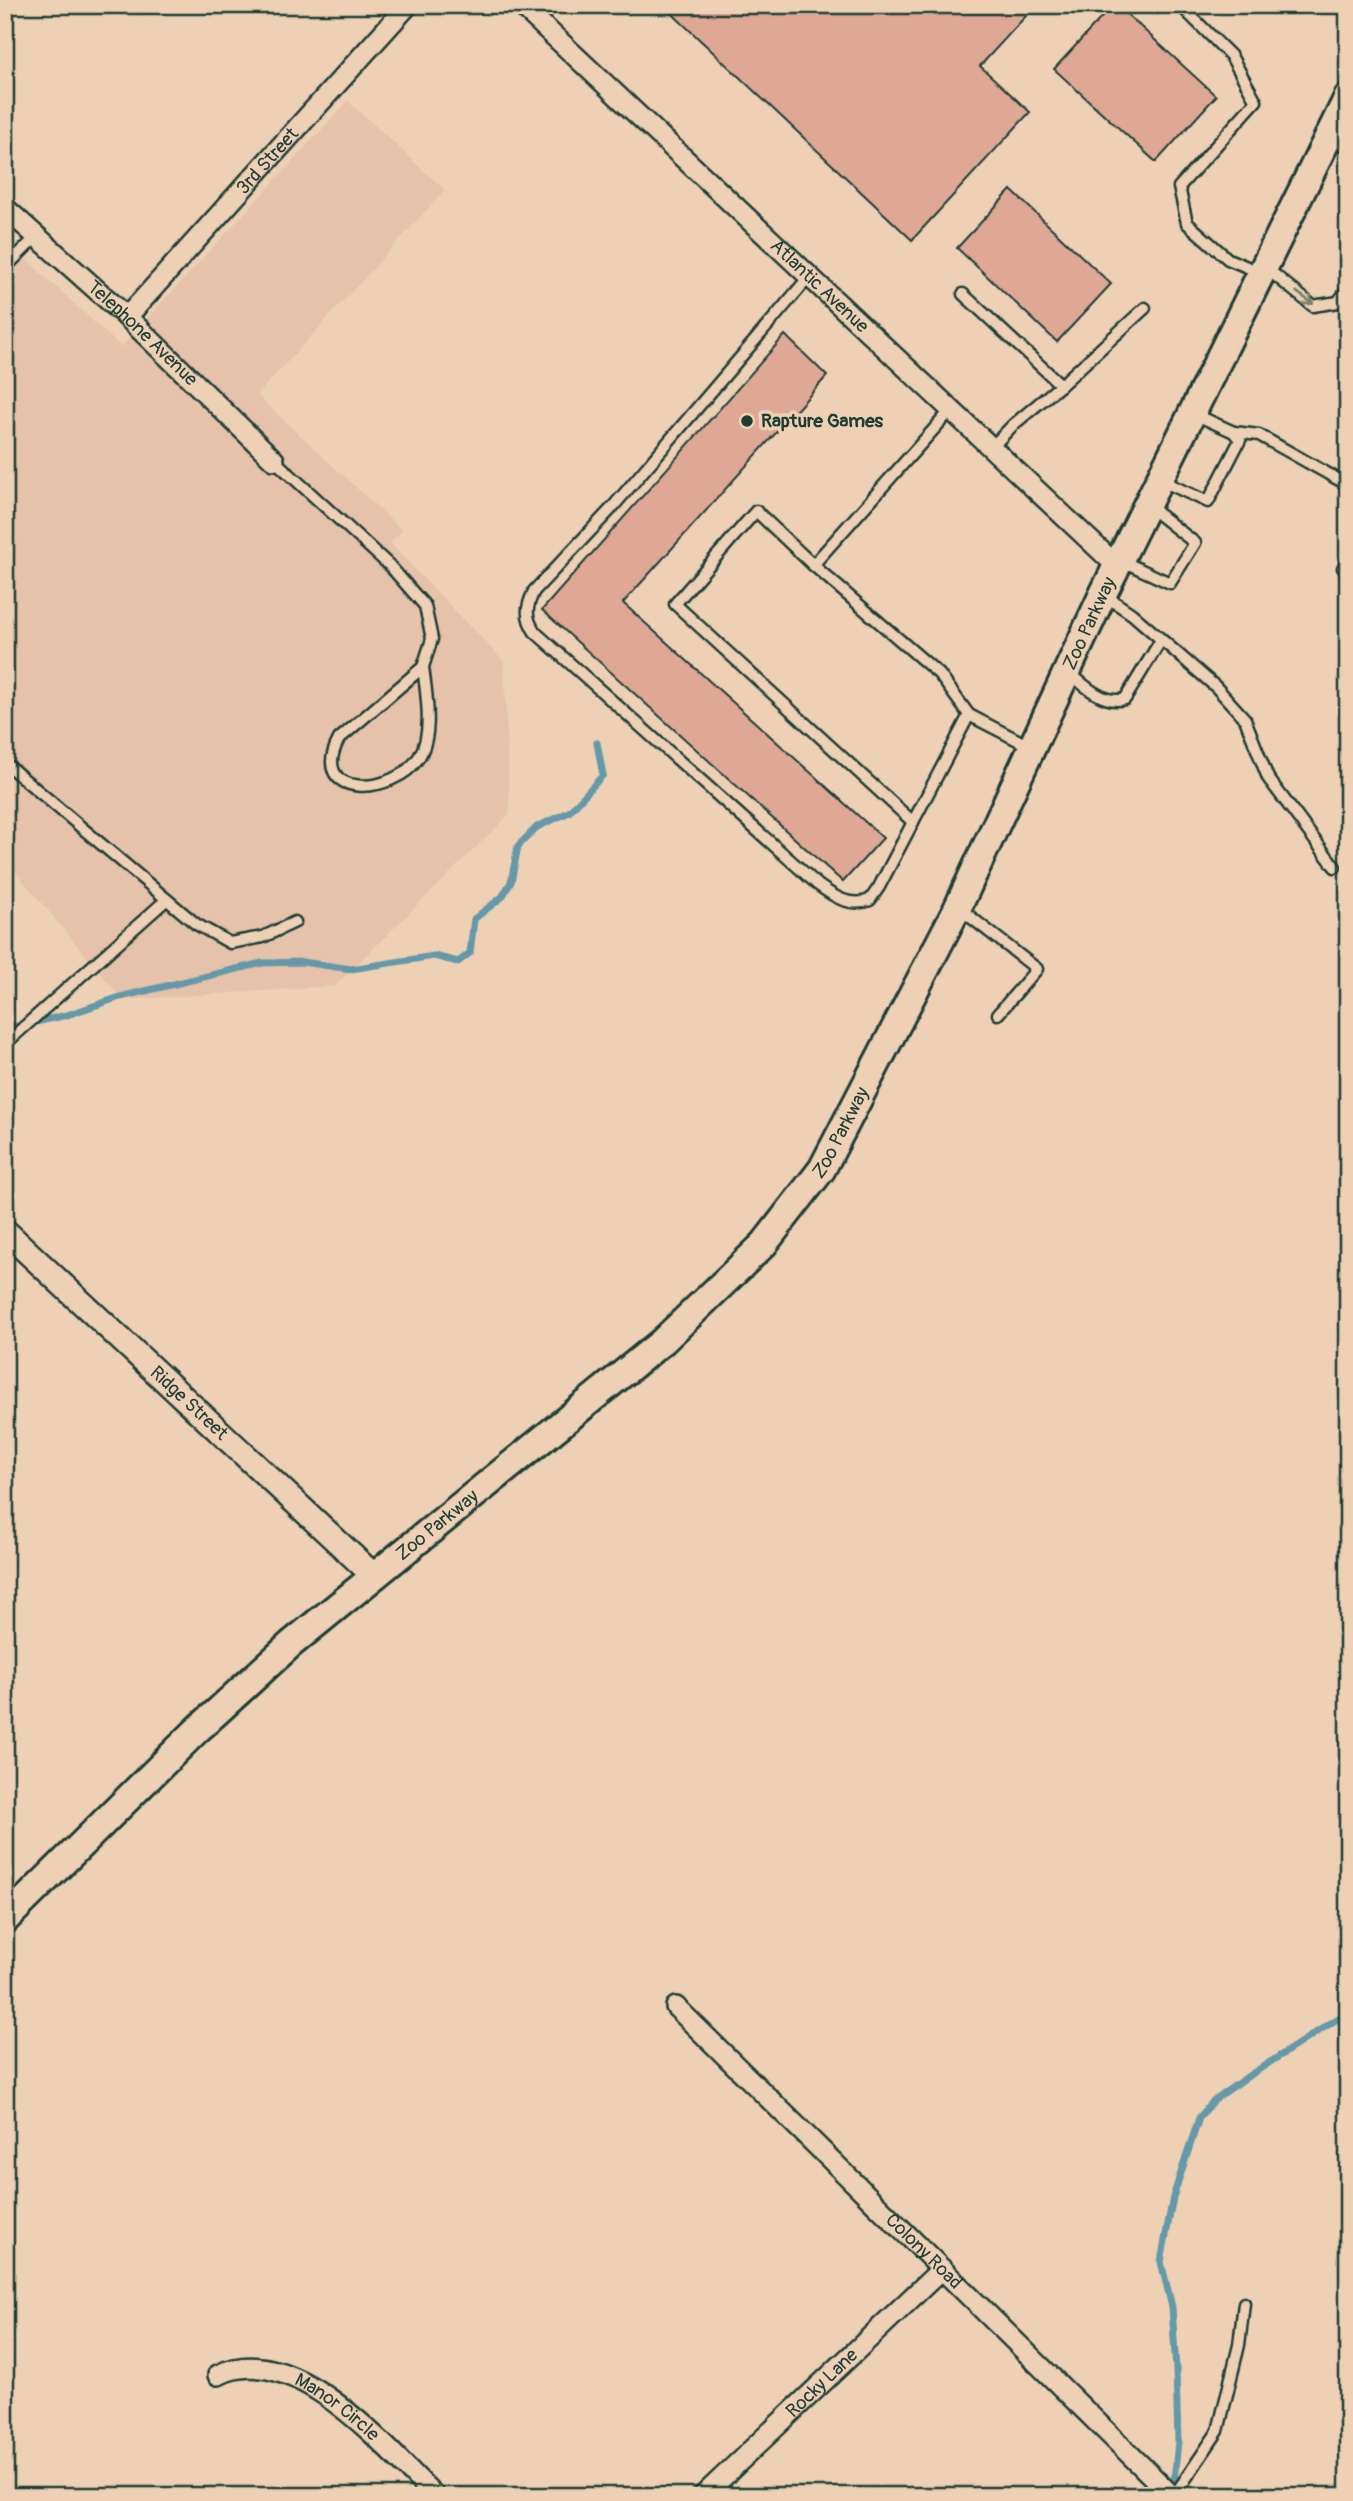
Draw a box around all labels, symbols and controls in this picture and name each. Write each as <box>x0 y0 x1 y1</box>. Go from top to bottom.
street label: 3rd Street <box>231 122 304 199</box>
street label: Atlantic Avenue <box>765 234 874 339</box>
street label: Telephone Avenue <box>82 275 203 392</box>
one-way arrow <box>1295 291 1313 306</box>
place label: Rapture Games <box>761 409 884 433</box>
marker: Rapture Games <box>739 413 755 429</box>
street label: Zoo Parkway <box>1058 573 1122 674</box>
street label: Zoo Parkway <box>807 1083 874 1184</box>
street label: Ridge Street <box>145 1361 233 1446</box>
street label: Zoo Parkway <box>391 1484 483 1566</box>
street label: Colony Road <box>880 2208 967 2294</box>
street label: Rocky Lane <box>781 2343 863 2423</box>
street label: Manor Circle <box>291 2368 385 2447</box>

